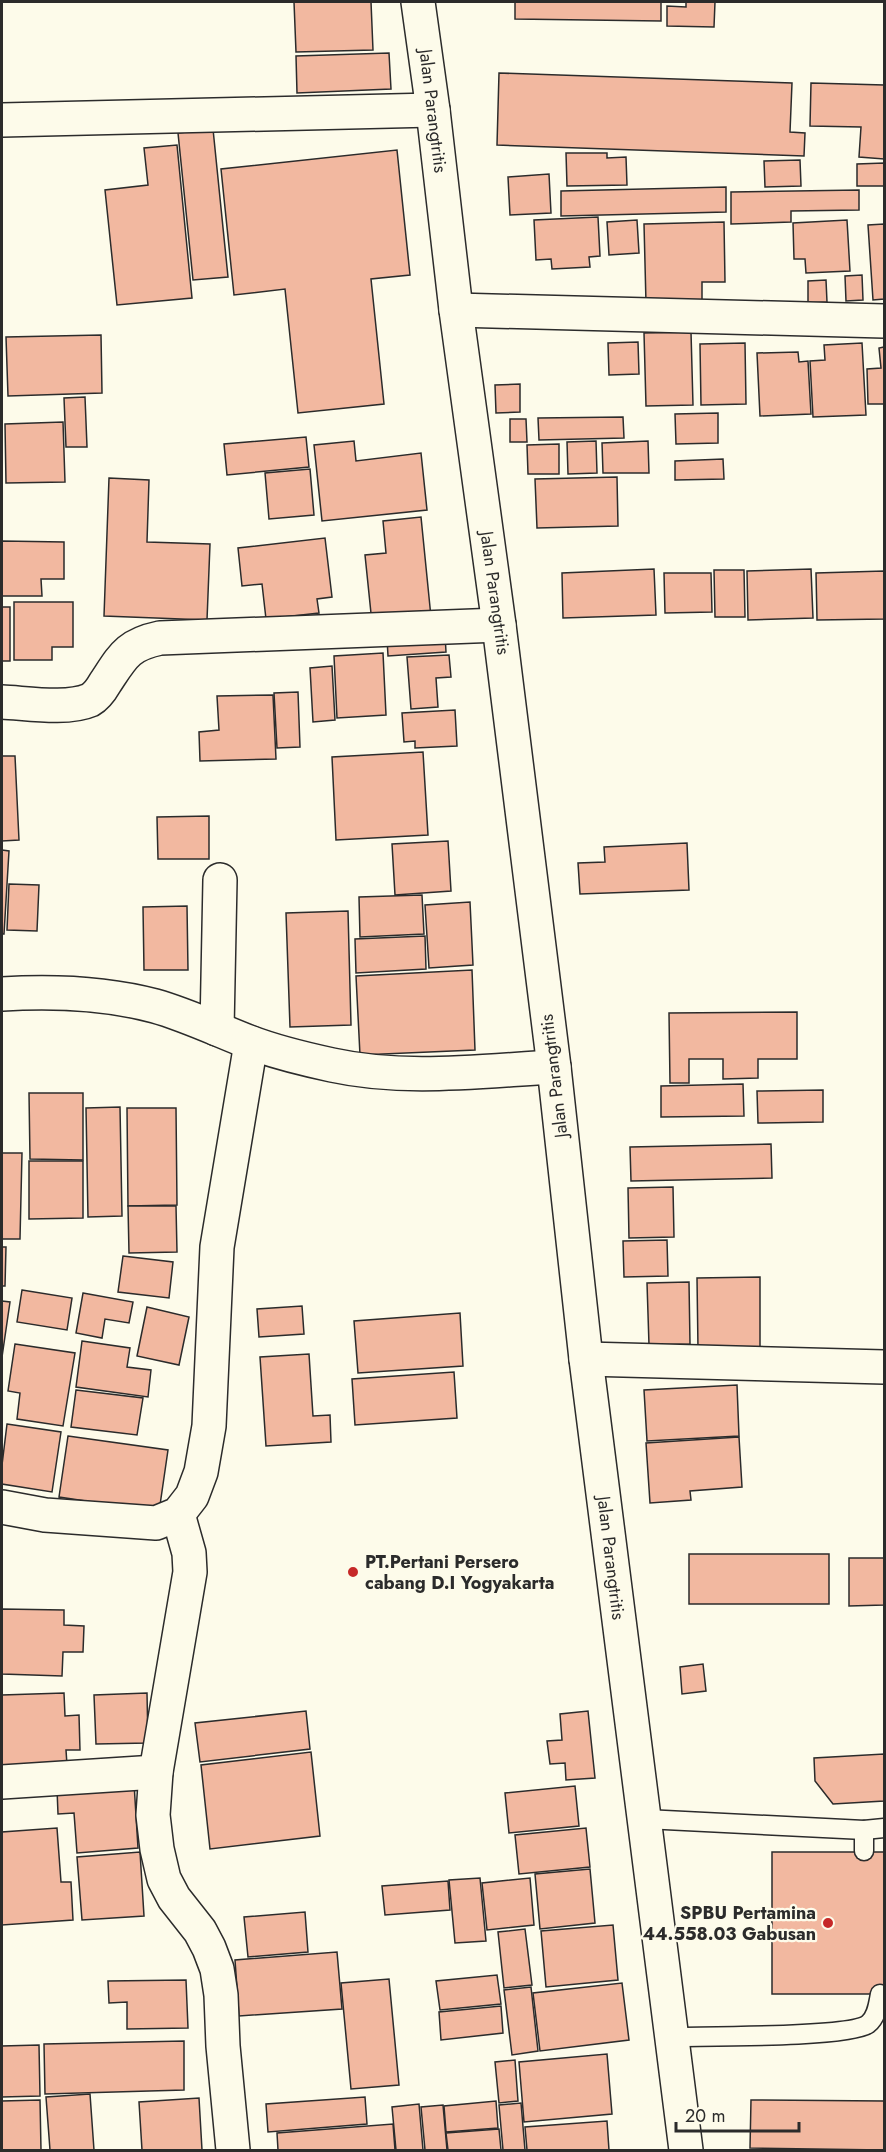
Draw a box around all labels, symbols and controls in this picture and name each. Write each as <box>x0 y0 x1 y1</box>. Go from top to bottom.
street label: Jalan Parangtritis <box>412 46 453 174</box>
street label: Jalan Parangtritis <box>473 528 517 656</box>
street label: Jalan Parangtritis <box>534 1013 575 1141</box>
street label: Jalan Parangtritis <box>590 1493 631 1621</box>
place label: PT.Pertani Persero cabang D.I Yogyakarta <box>365 1549 554 1596</box>
marker: PT.Pertani Persero cabang D.I Yogyakarta <box>346 1565 360 1579</box>
place label: SPBU Pertamina 44.558.03 Gabusan <box>642 1900 816 1947</box>
marker: SPBU Pertamina 44.558.03 Gabusan <box>821 1916 835 1930</box>
scale bar <box>676 2095 799 2133</box>
text: 20 m <box>685 2103 725 2129</box>

